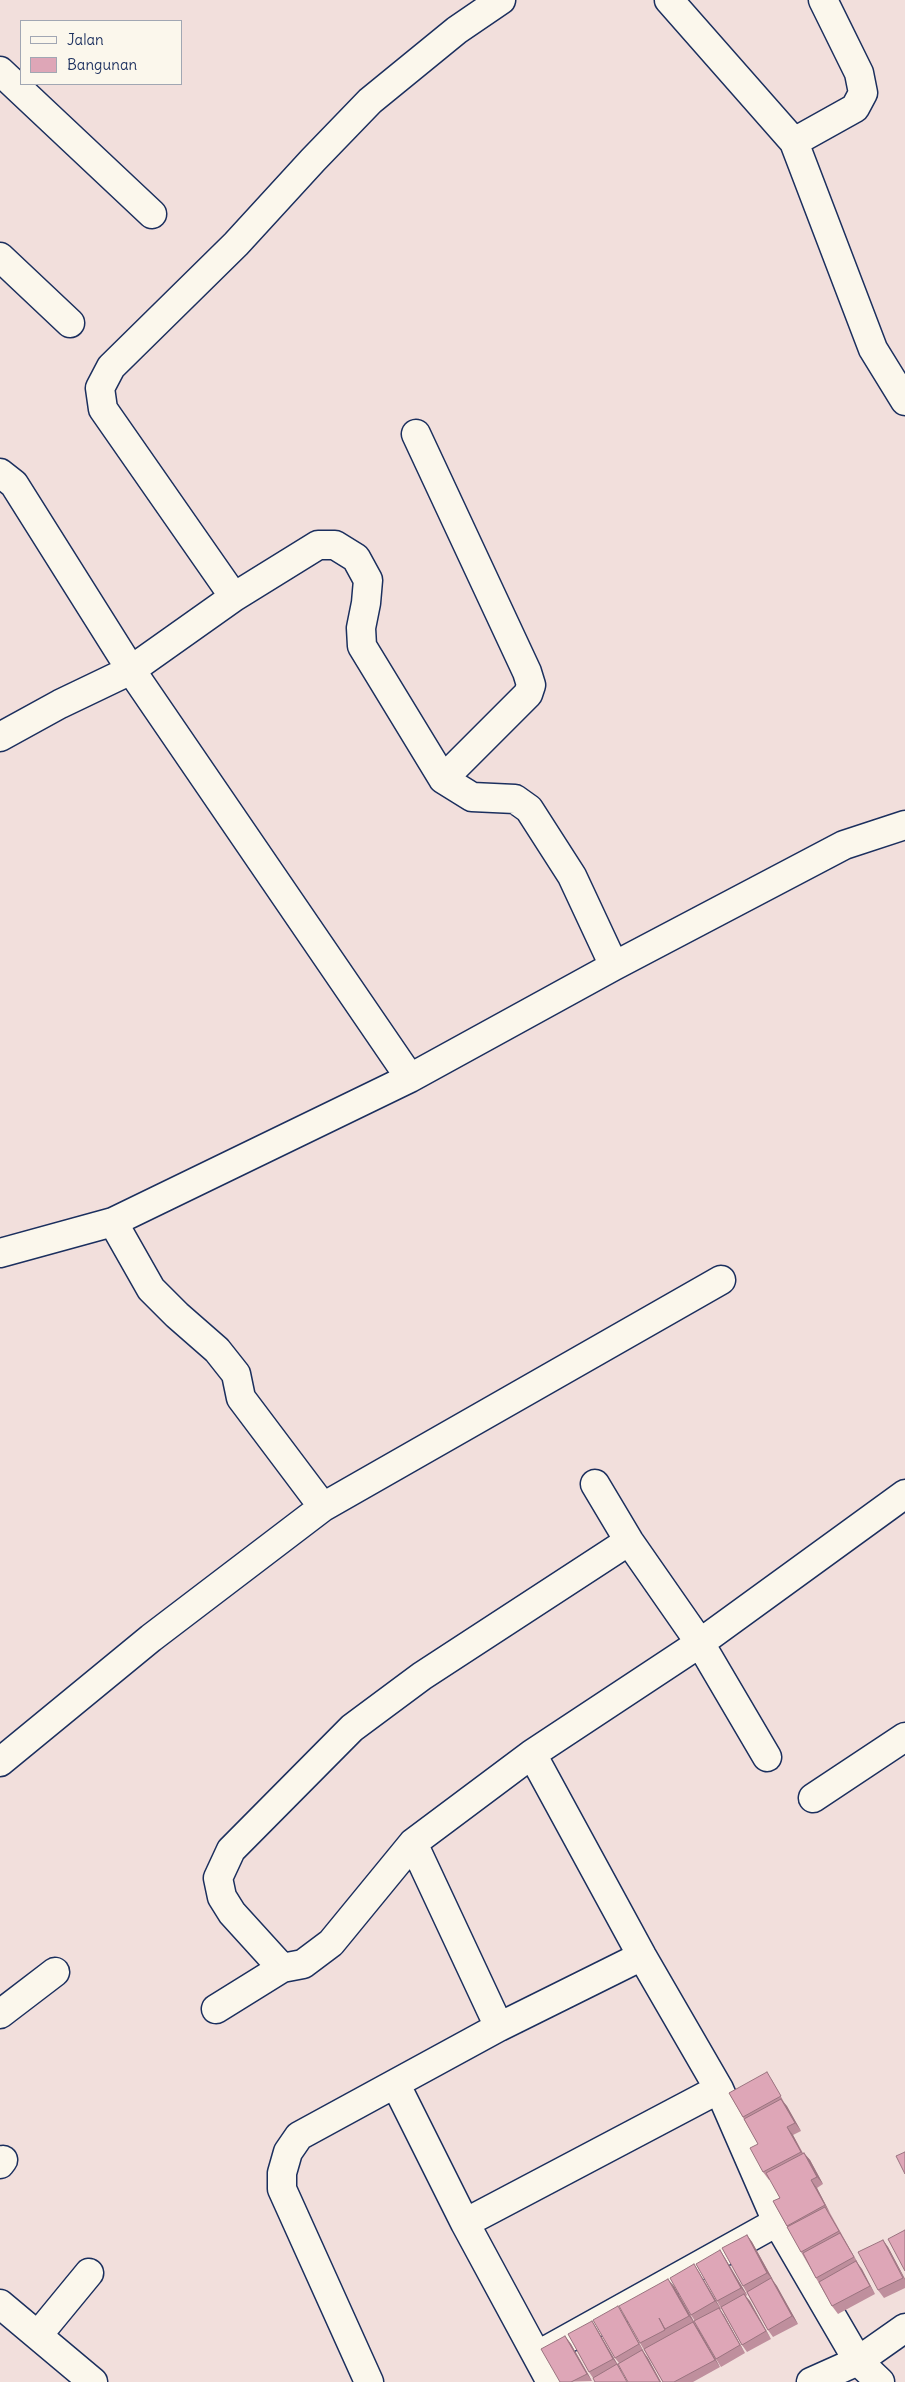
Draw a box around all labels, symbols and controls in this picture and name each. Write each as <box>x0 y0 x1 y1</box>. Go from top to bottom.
legend <box>20 20 182 85</box>
text: Jalan <box>67 30 104 49</box>
text: Bangunan <box>67 55 137 74</box>

